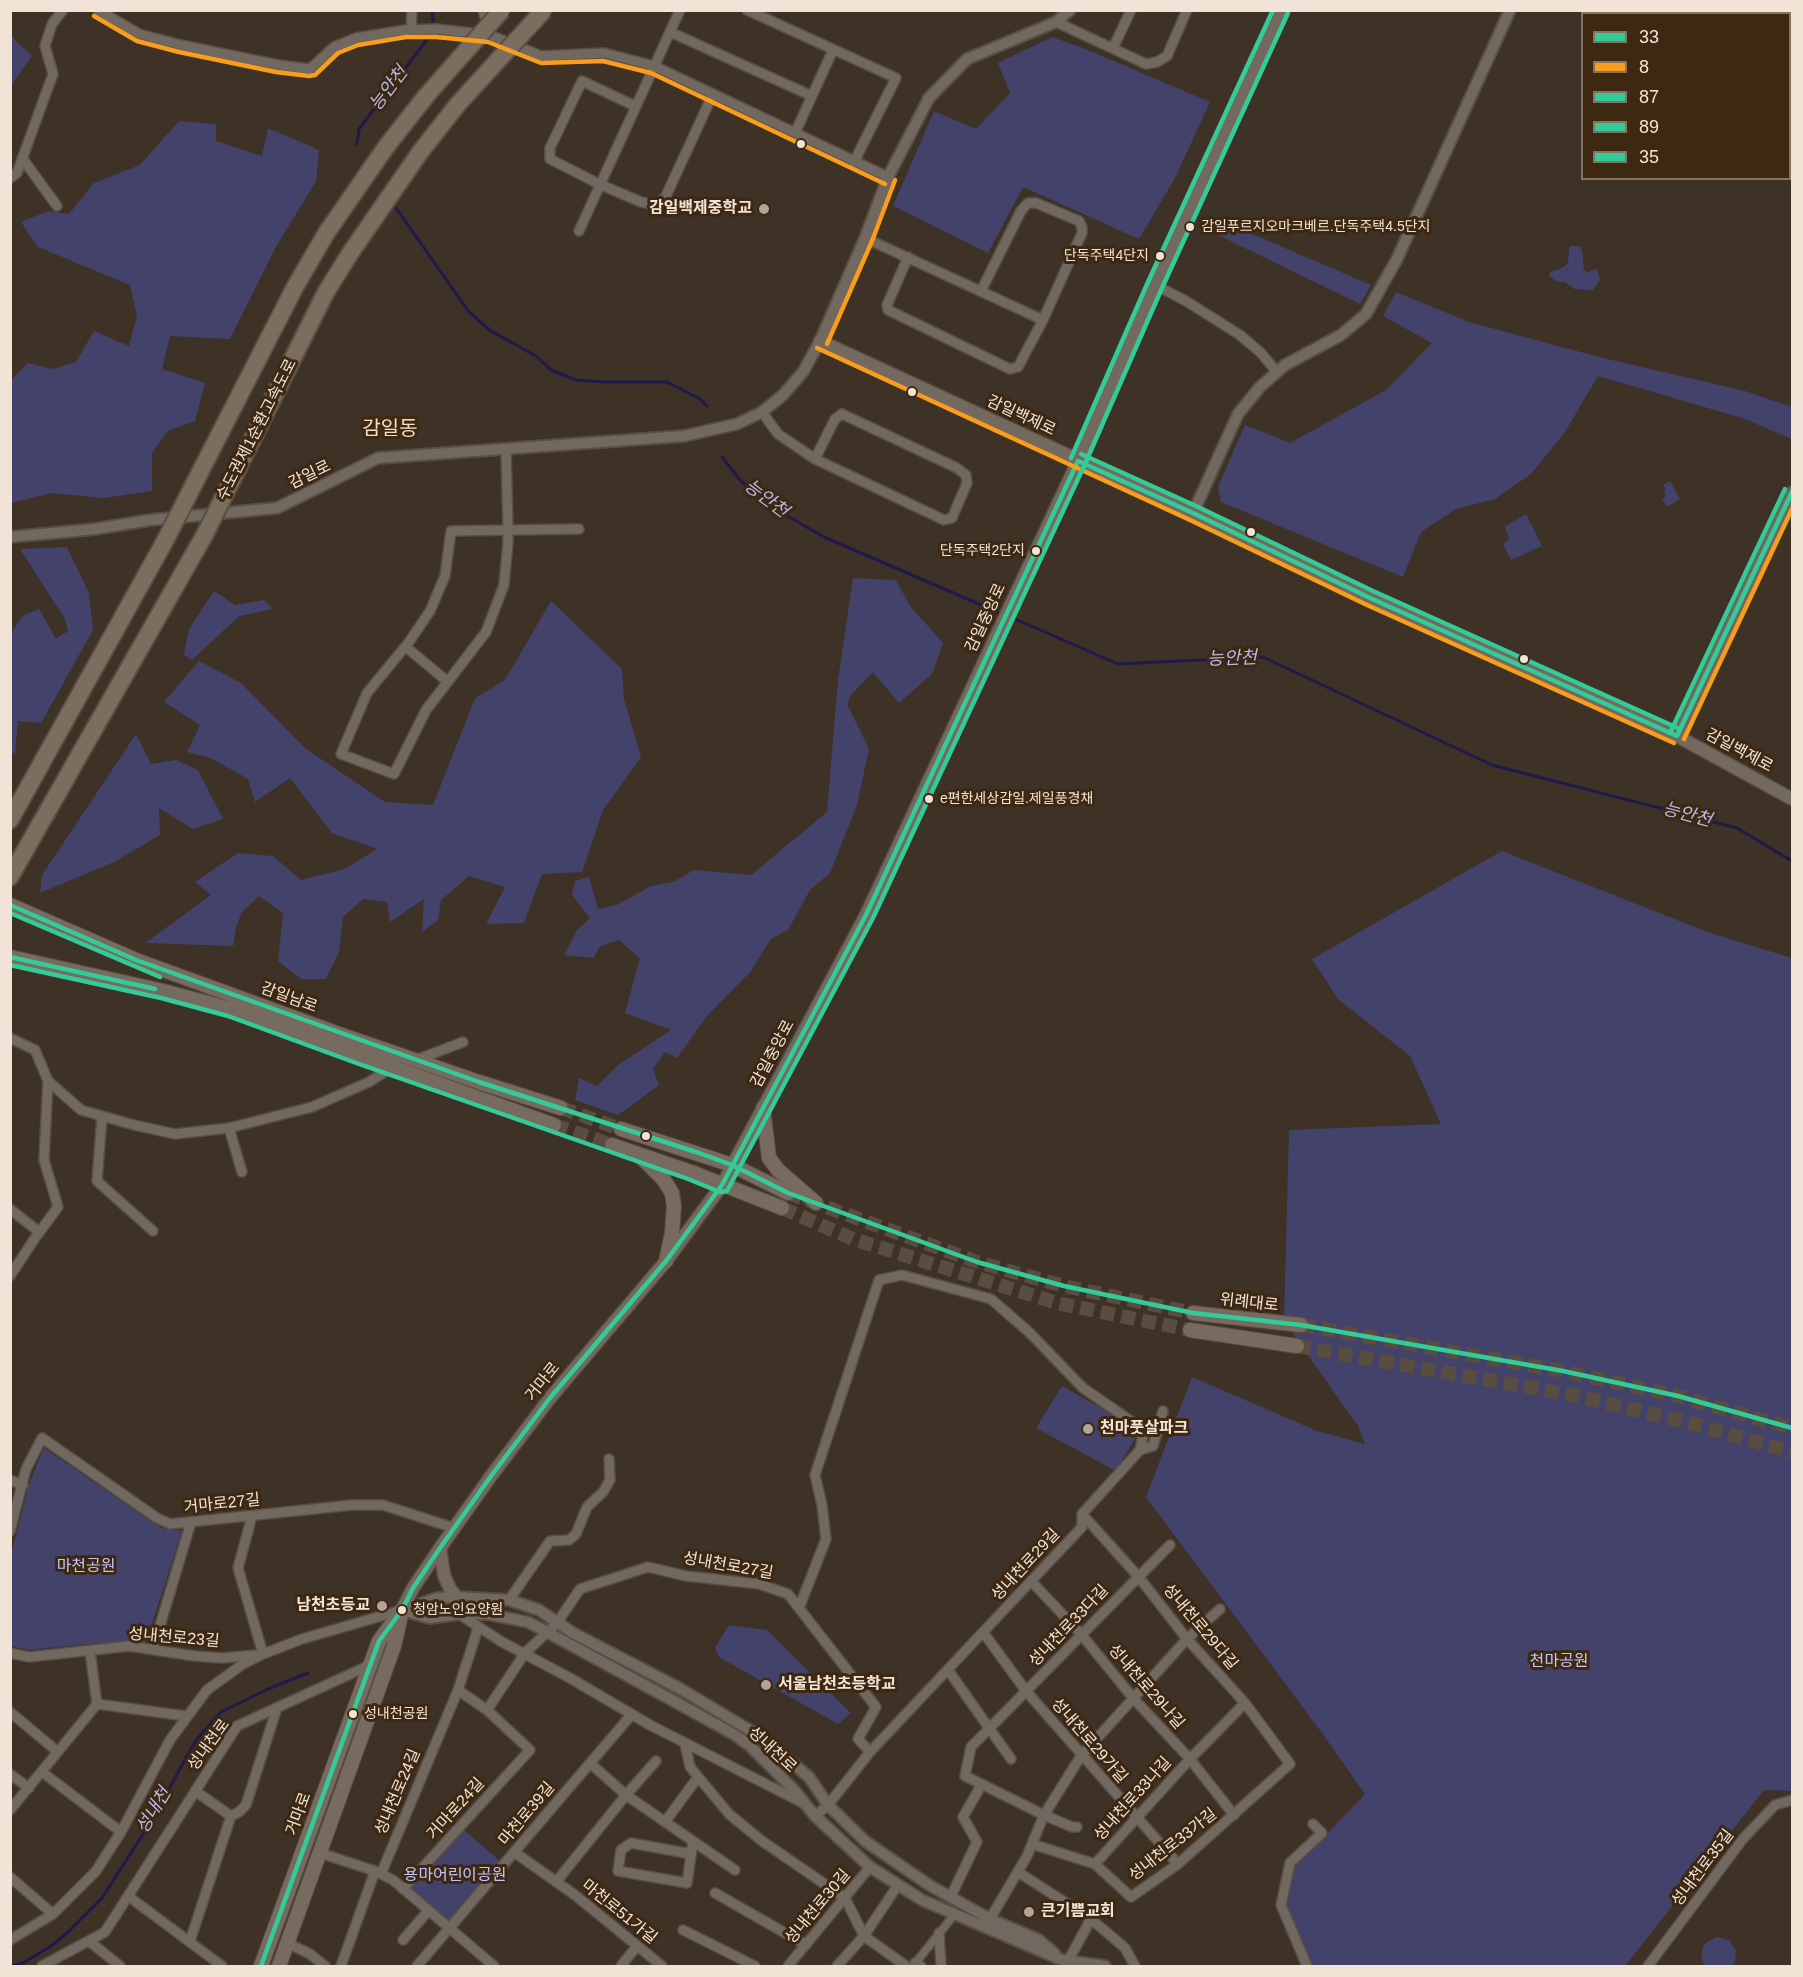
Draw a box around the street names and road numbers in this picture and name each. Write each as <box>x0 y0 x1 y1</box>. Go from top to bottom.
street label: 수도권제1순환고속도로 <box>213 356 301 504</box>
street label: 감일백제로 <box>984 392 1058 440</box>
street label: 감일로 <box>286 457 334 493</box>
street label: 감일중앙로 <box>962 581 1010 655</box>
street label: 감일백제로 <box>1702 725 1776 777</box>
street label: 감일남로 <box>258 979 320 1017</box>
street label: 감일중앙로 <box>747 1017 799 1091</box>
street label: 위례대로 <box>1219 1290 1279 1316</box>
street label: 거마로 <box>522 1359 564 1405</box>
street label: 거마로27길 <box>183 1490 261 1518</box>
street label: 성내천로29길 <box>988 1525 1064 1605</box>
street label: 성내천로27길 <box>681 1549 775 1583</box>
street label: 성내천로29다길 <box>1159 1580 1241 1674</box>
street label: 성내천로33다길 <box>1025 1581 1113 1671</box>
street label: 성내천로23길 <box>128 1624 220 1652</box>
street label: 성내천로29나길 <box>1104 1641 1188 1733</box>
street label: 성내천로29가길 <box>1047 1695 1131 1787</box>
street label: 성내천로 <box>184 1716 234 1774</box>
street label: 성내천로 <box>744 1723 800 1777</box>
street label: 성내천로24길 <box>371 1746 425 1838</box>
street label: 성내천로33나길 <box>1090 1753 1176 1845</box>
street label: 거마로24길 <box>423 1774 489 1844</box>
street label: 마천로39길 <box>495 1778 559 1850</box>
street label: 거마로 <box>282 1790 316 1838</box>
street label: 성내천로33가길 <box>1125 1805 1221 1885</box>
street label: 성내천로35길 <box>1668 1826 1738 1910</box>
street label: 성내천로30길 <box>781 1866 855 1948</box>
street label: 마천로51가길 <box>577 1876 661 1948</box>

